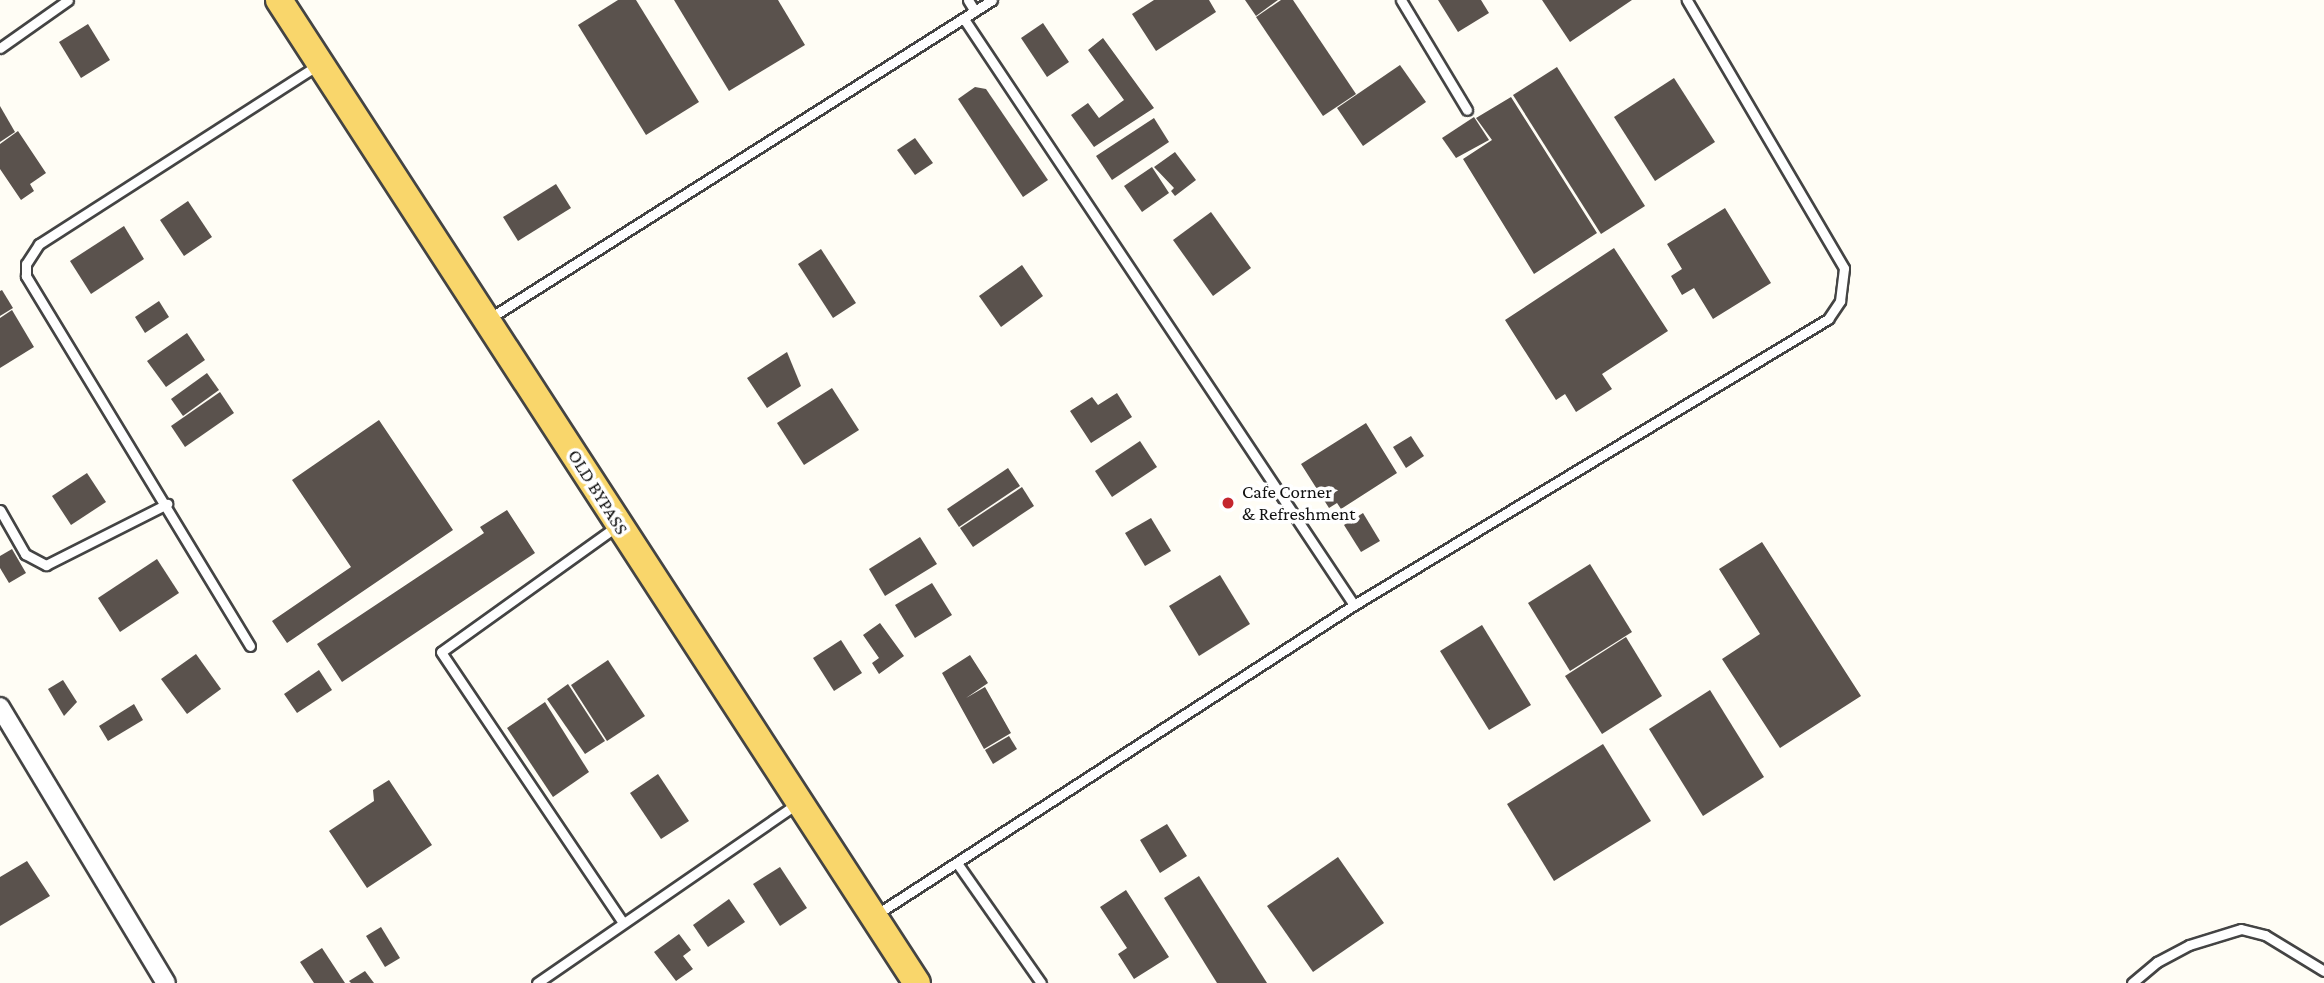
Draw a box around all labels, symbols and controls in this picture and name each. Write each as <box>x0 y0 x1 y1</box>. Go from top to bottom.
street label: OLD BYPASS <box>563 445 633 539</box>
place label: Cafe Corner & Refreshment <box>1242 481 1356 525</box>
marker: Cafe Corner & Refreshment <box>1220 495 1236 511</box>

